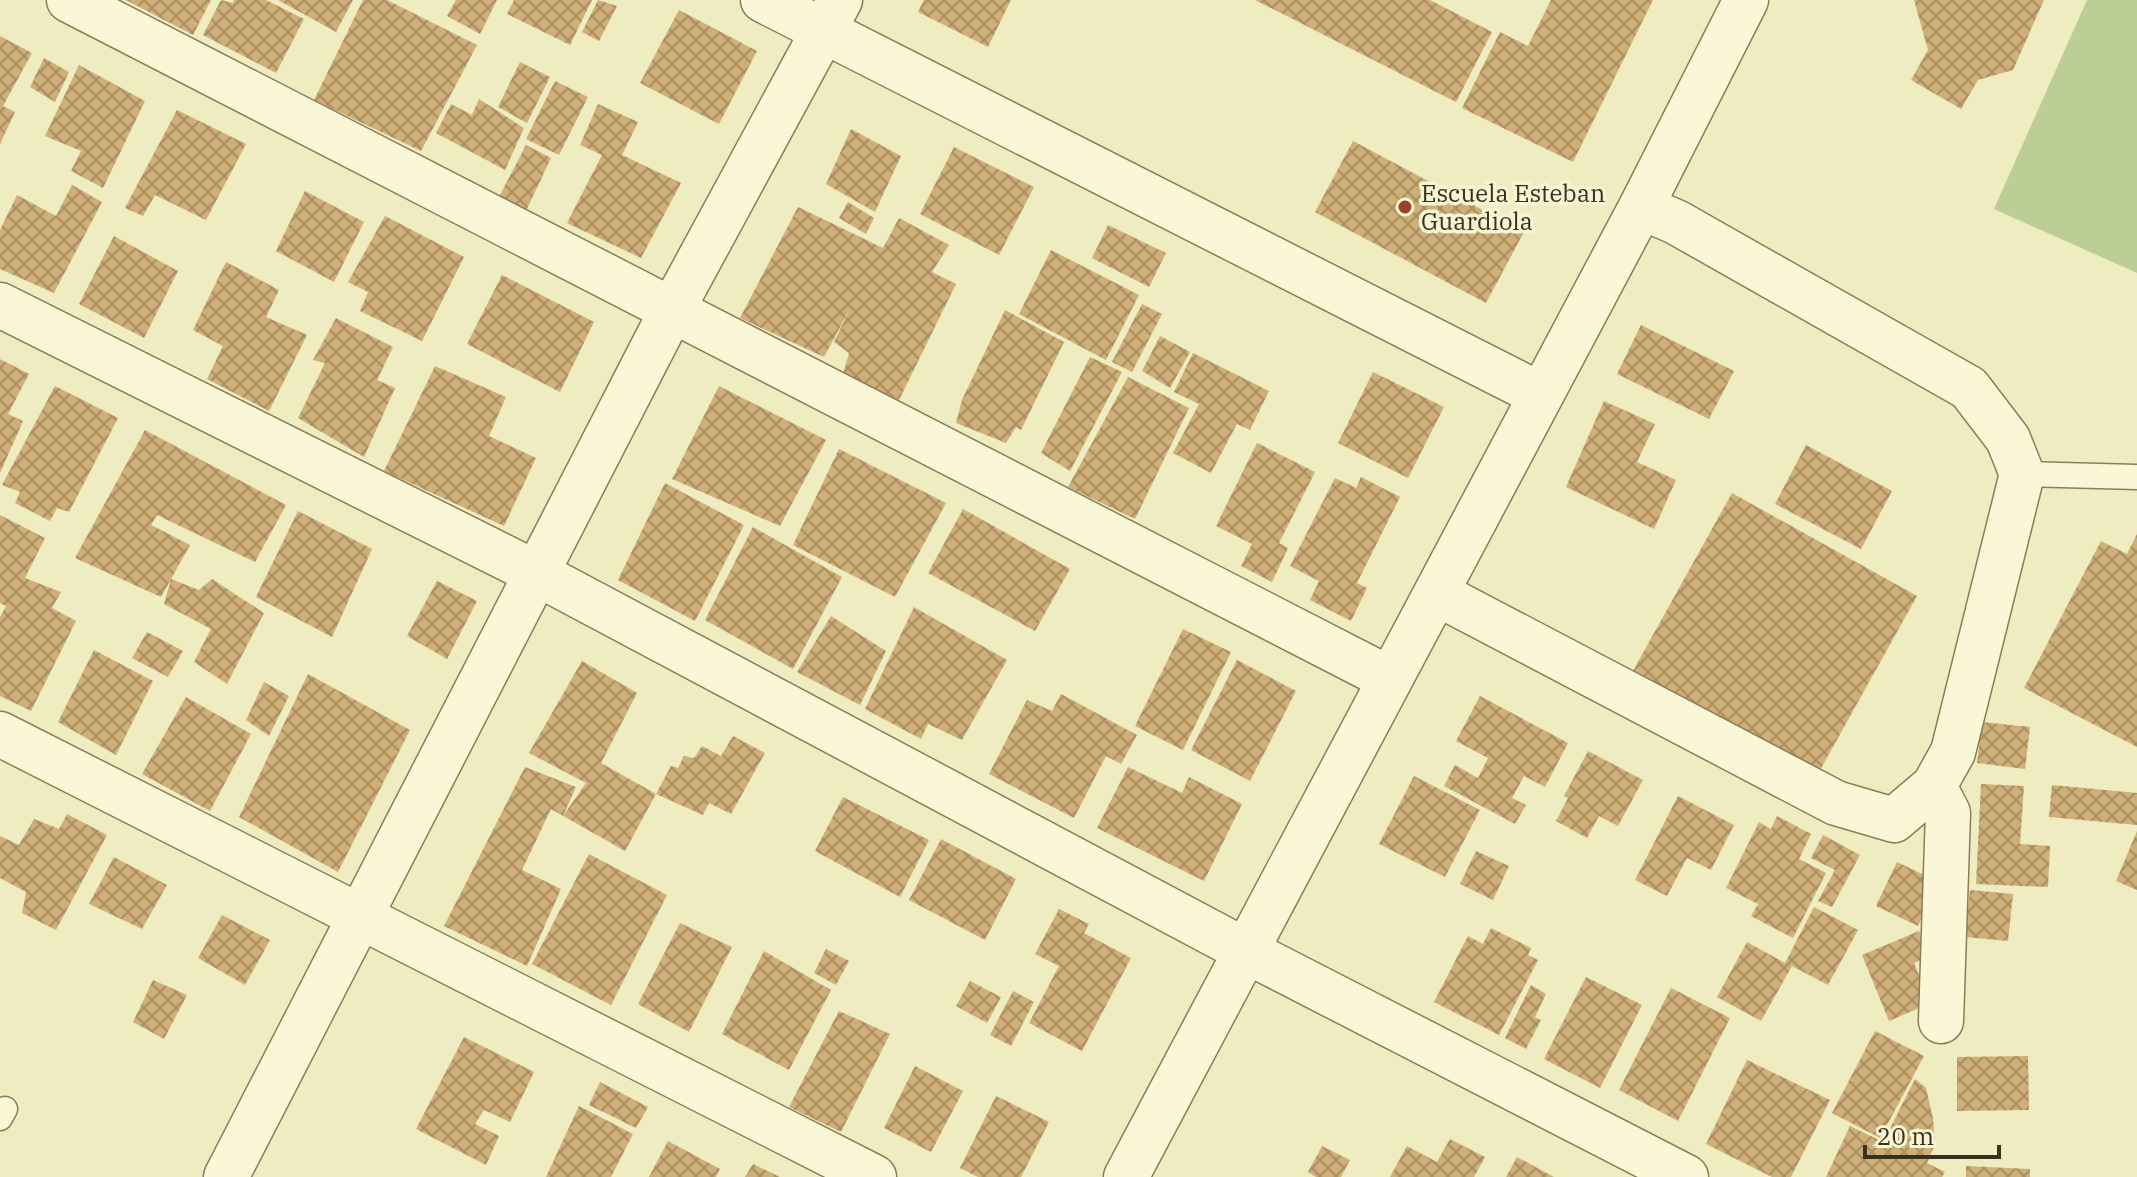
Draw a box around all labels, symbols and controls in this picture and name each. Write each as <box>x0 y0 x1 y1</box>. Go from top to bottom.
place label: Escuela Esteban Guardiola <box>1421 177 1605 237</box>
marker: Escuela Esteban Guardiola <box>1396 198 1414 216</box>
scale bar <box>1865 1109 1999 1159</box>
text: 20 m <box>1877 1120 1934 1152</box>

